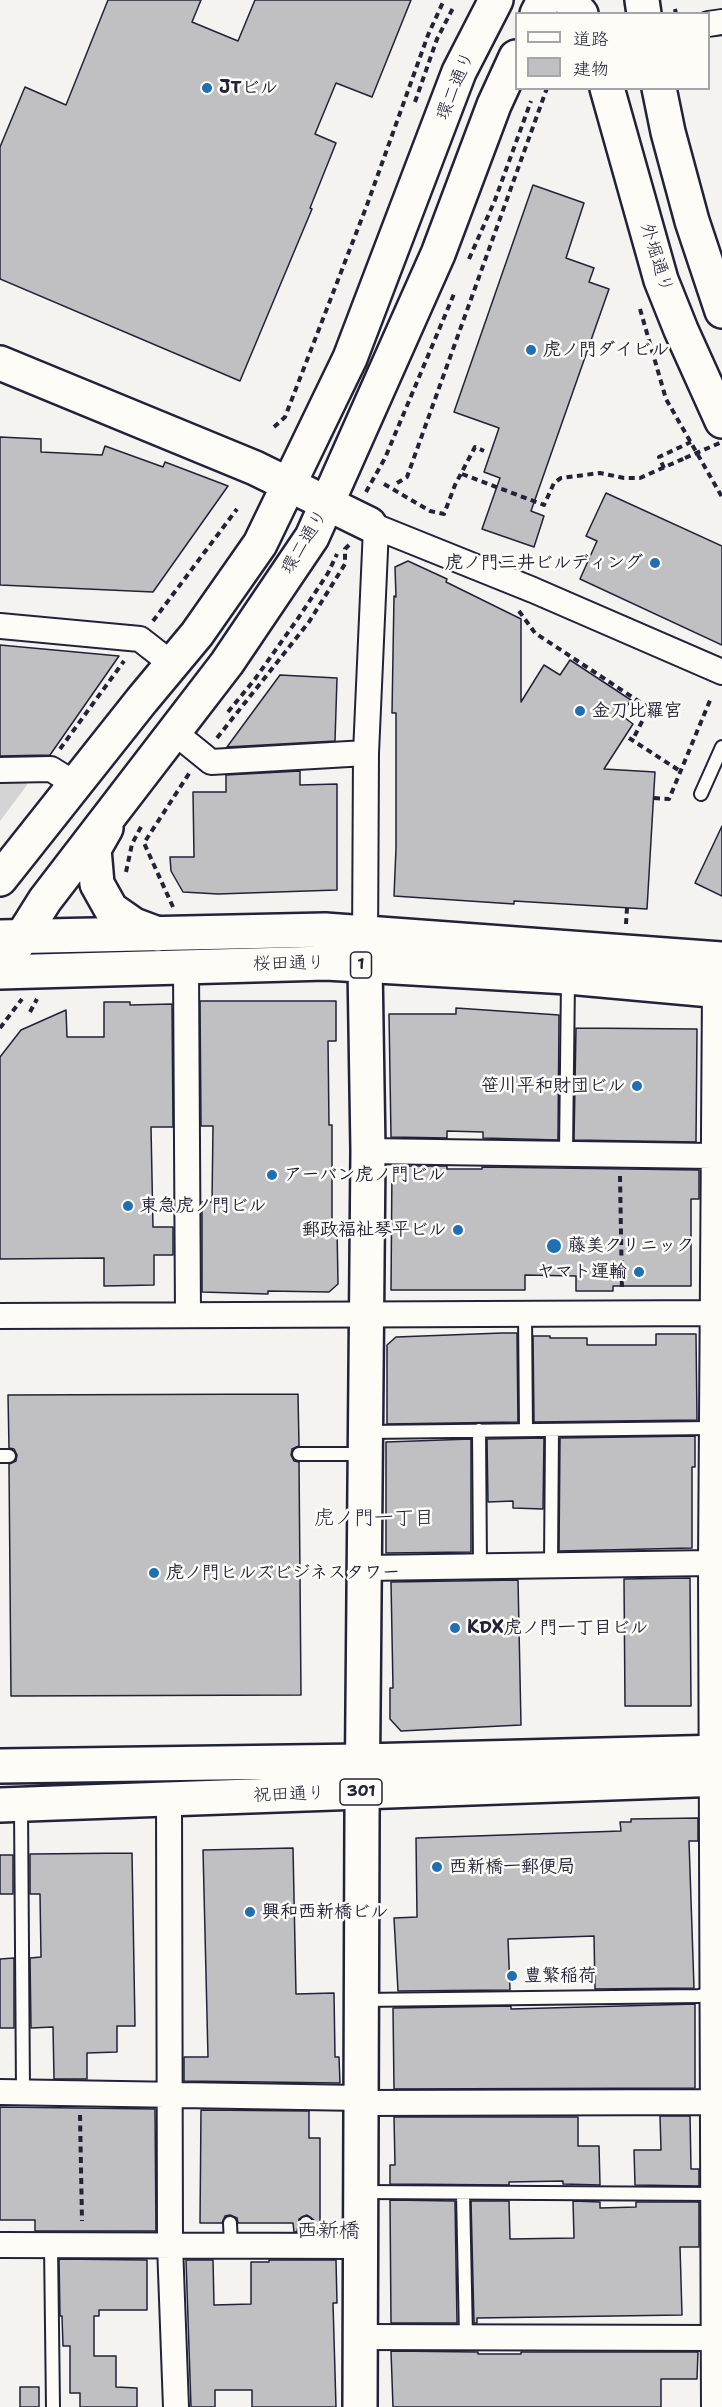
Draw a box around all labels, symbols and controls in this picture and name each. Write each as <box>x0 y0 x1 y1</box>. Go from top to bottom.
legend <box>515 12 710 90</box>
text: 道路 <box>573 27 609 51</box>
street label: 環二通り <box>433 49 479 123</box>
text: 建物 <box>573 57 609 81</box>
place label: JTビル <box>219 77 278 99</box>
marker: JTビル <box>200 81 214 95</box>
street label: 外堀通り <box>635 220 677 296</box>
place label: 虎ノ門ダイビル <box>543 339 669 361</box>
marker: 虎ノ門ダイビル <box>524 343 538 357</box>
street label: 環二通り <box>277 506 333 578</box>
place label: 虎ノ門三井ビルディング <box>445 552 643 574</box>
marker: 虎ノ門三井ビルディング <box>648 556 662 570</box>
place label: 金刀比羅宮 <box>592 700 682 722</box>
marker: 金刀比羅宮 <box>573 704 587 718</box>
road number: 1 <box>350 952 372 978</box>
street label: 桜田通り <box>253 953 325 975</box>
place label: 笹川平和財団ビル <box>481 1075 625 1097</box>
marker: 笹川平和財団ビル <box>630 1079 644 1093</box>
place label: アーバン虎ノ門ビル <box>284 1164 445 1186</box>
marker: アーバン虎ノ門ビル <box>265 1168 279 1182</box>
place label: 東急虎ノ門ビル <box>140 1195 266 1217</box>
marker: 東急虎ノ門ビル <box>121 1199 135 1213</box>
place label: 郵政福祉琴平ビル <box>302 1219 446 1241</box>
marker: 郵政福祉琴平ビル <box>451 1223 465 1237</box>
place label: 藤美クリニック <box>568 1235 694 1257</box>
marker: 藤美クリニック <box>545 1237 563 1255</box>
place label: ヤマト運輸 <box>537 1261 627 1283</box>
marker: ヤマト運輸 <box>632 1265 646 1279</box>
district label: 虎ノ門一丁目 <box>314 1507 434 1531</box>
place label: 虎ノ門ヒルズビジネスタワー <box>166 1562 400 1584</box>
marker: 虎ノ門ヒルズビジネスタワー <box>147 1566 161 1580</box>
place label: KDX虎ノ門一丁目ビル <box>467 1617 648 1639</box>
marker: KDX虎ノ門一丁目ビル <box>448 1621 462 1635</box>
road number: 301 <box>340 1779 382 1805</box>
street label: 祝田通り <box>253 1783 325 1807</box>
place label: 西新橋一郵便局 <box>449 1856 575 1878</box>
marker: 西新橋一郵便局 <box>430 1860 444 1874</box>
place label: 興和西新橋ビル <box>262 1901 388 1923</box>
marker: 興和西新橋ビル <box>243 1905 257 1919</box>
place label: 豊繁稲荷 <box>524 1965 596 1987</box>
marker: 豊繁稲荷 <box>505 1969 519 1983</box>
district label: 西新橋 <box>297 2219 359 2245</box>

